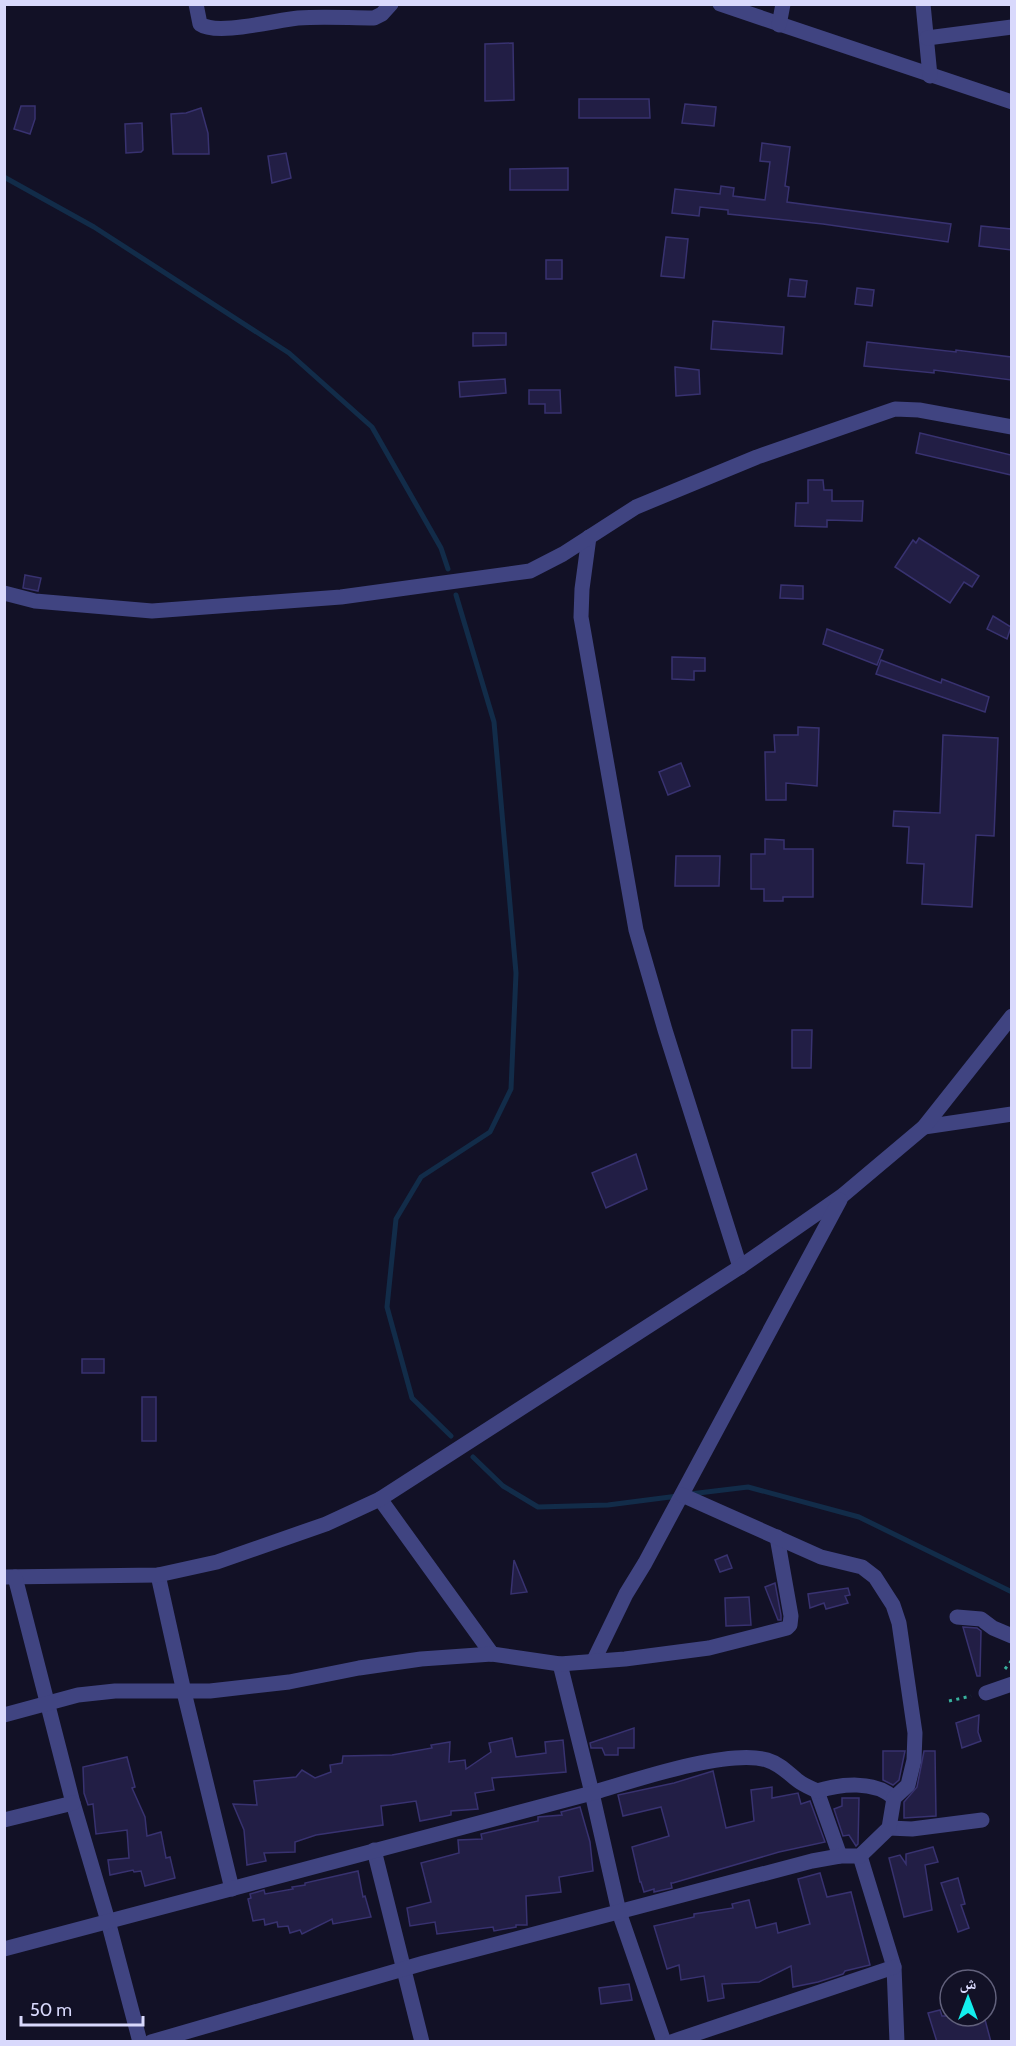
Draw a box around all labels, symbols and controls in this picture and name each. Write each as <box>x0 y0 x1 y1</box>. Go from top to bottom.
north arrow <box>938 1968 998 2028</box>
text: ش <box>960 1974 977 1993</box>
scale bar <box>21 1989 142 2027</box>
text: 50 m <box>30 1999 72 2021</box>

